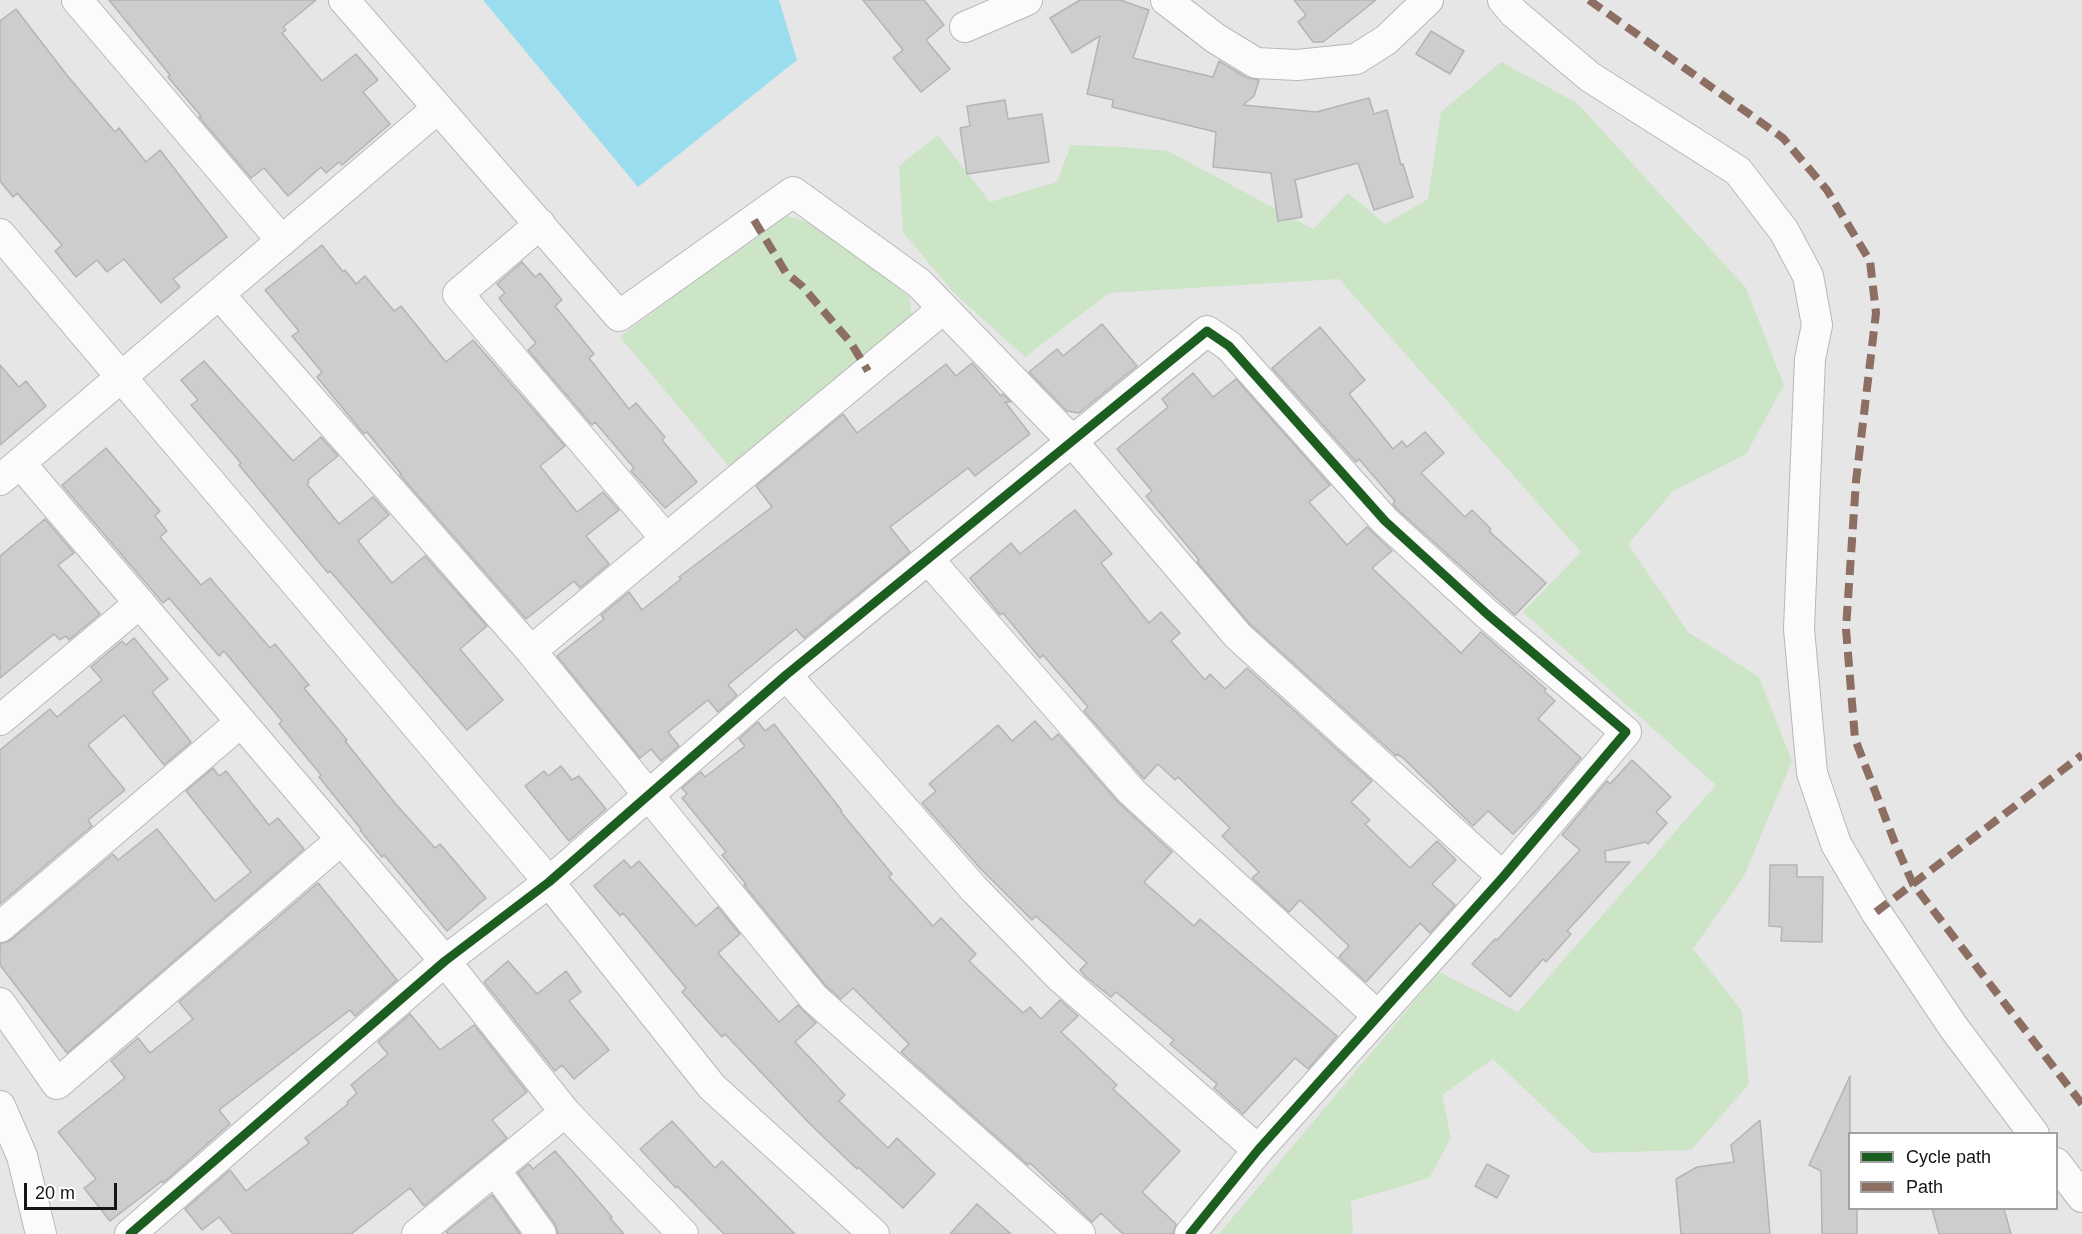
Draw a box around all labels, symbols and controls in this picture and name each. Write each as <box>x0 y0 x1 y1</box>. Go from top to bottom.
legend <box>1848 1132 2058 1210</box>
text: Cycle path <box>1906 1147 1991 1167</box>
scale bar <box>27 1171 120 1209</box>
text: Path <box>1906 1177 1943 1197</box>
text: 20 m <box>35 1183 75 1203</box>

